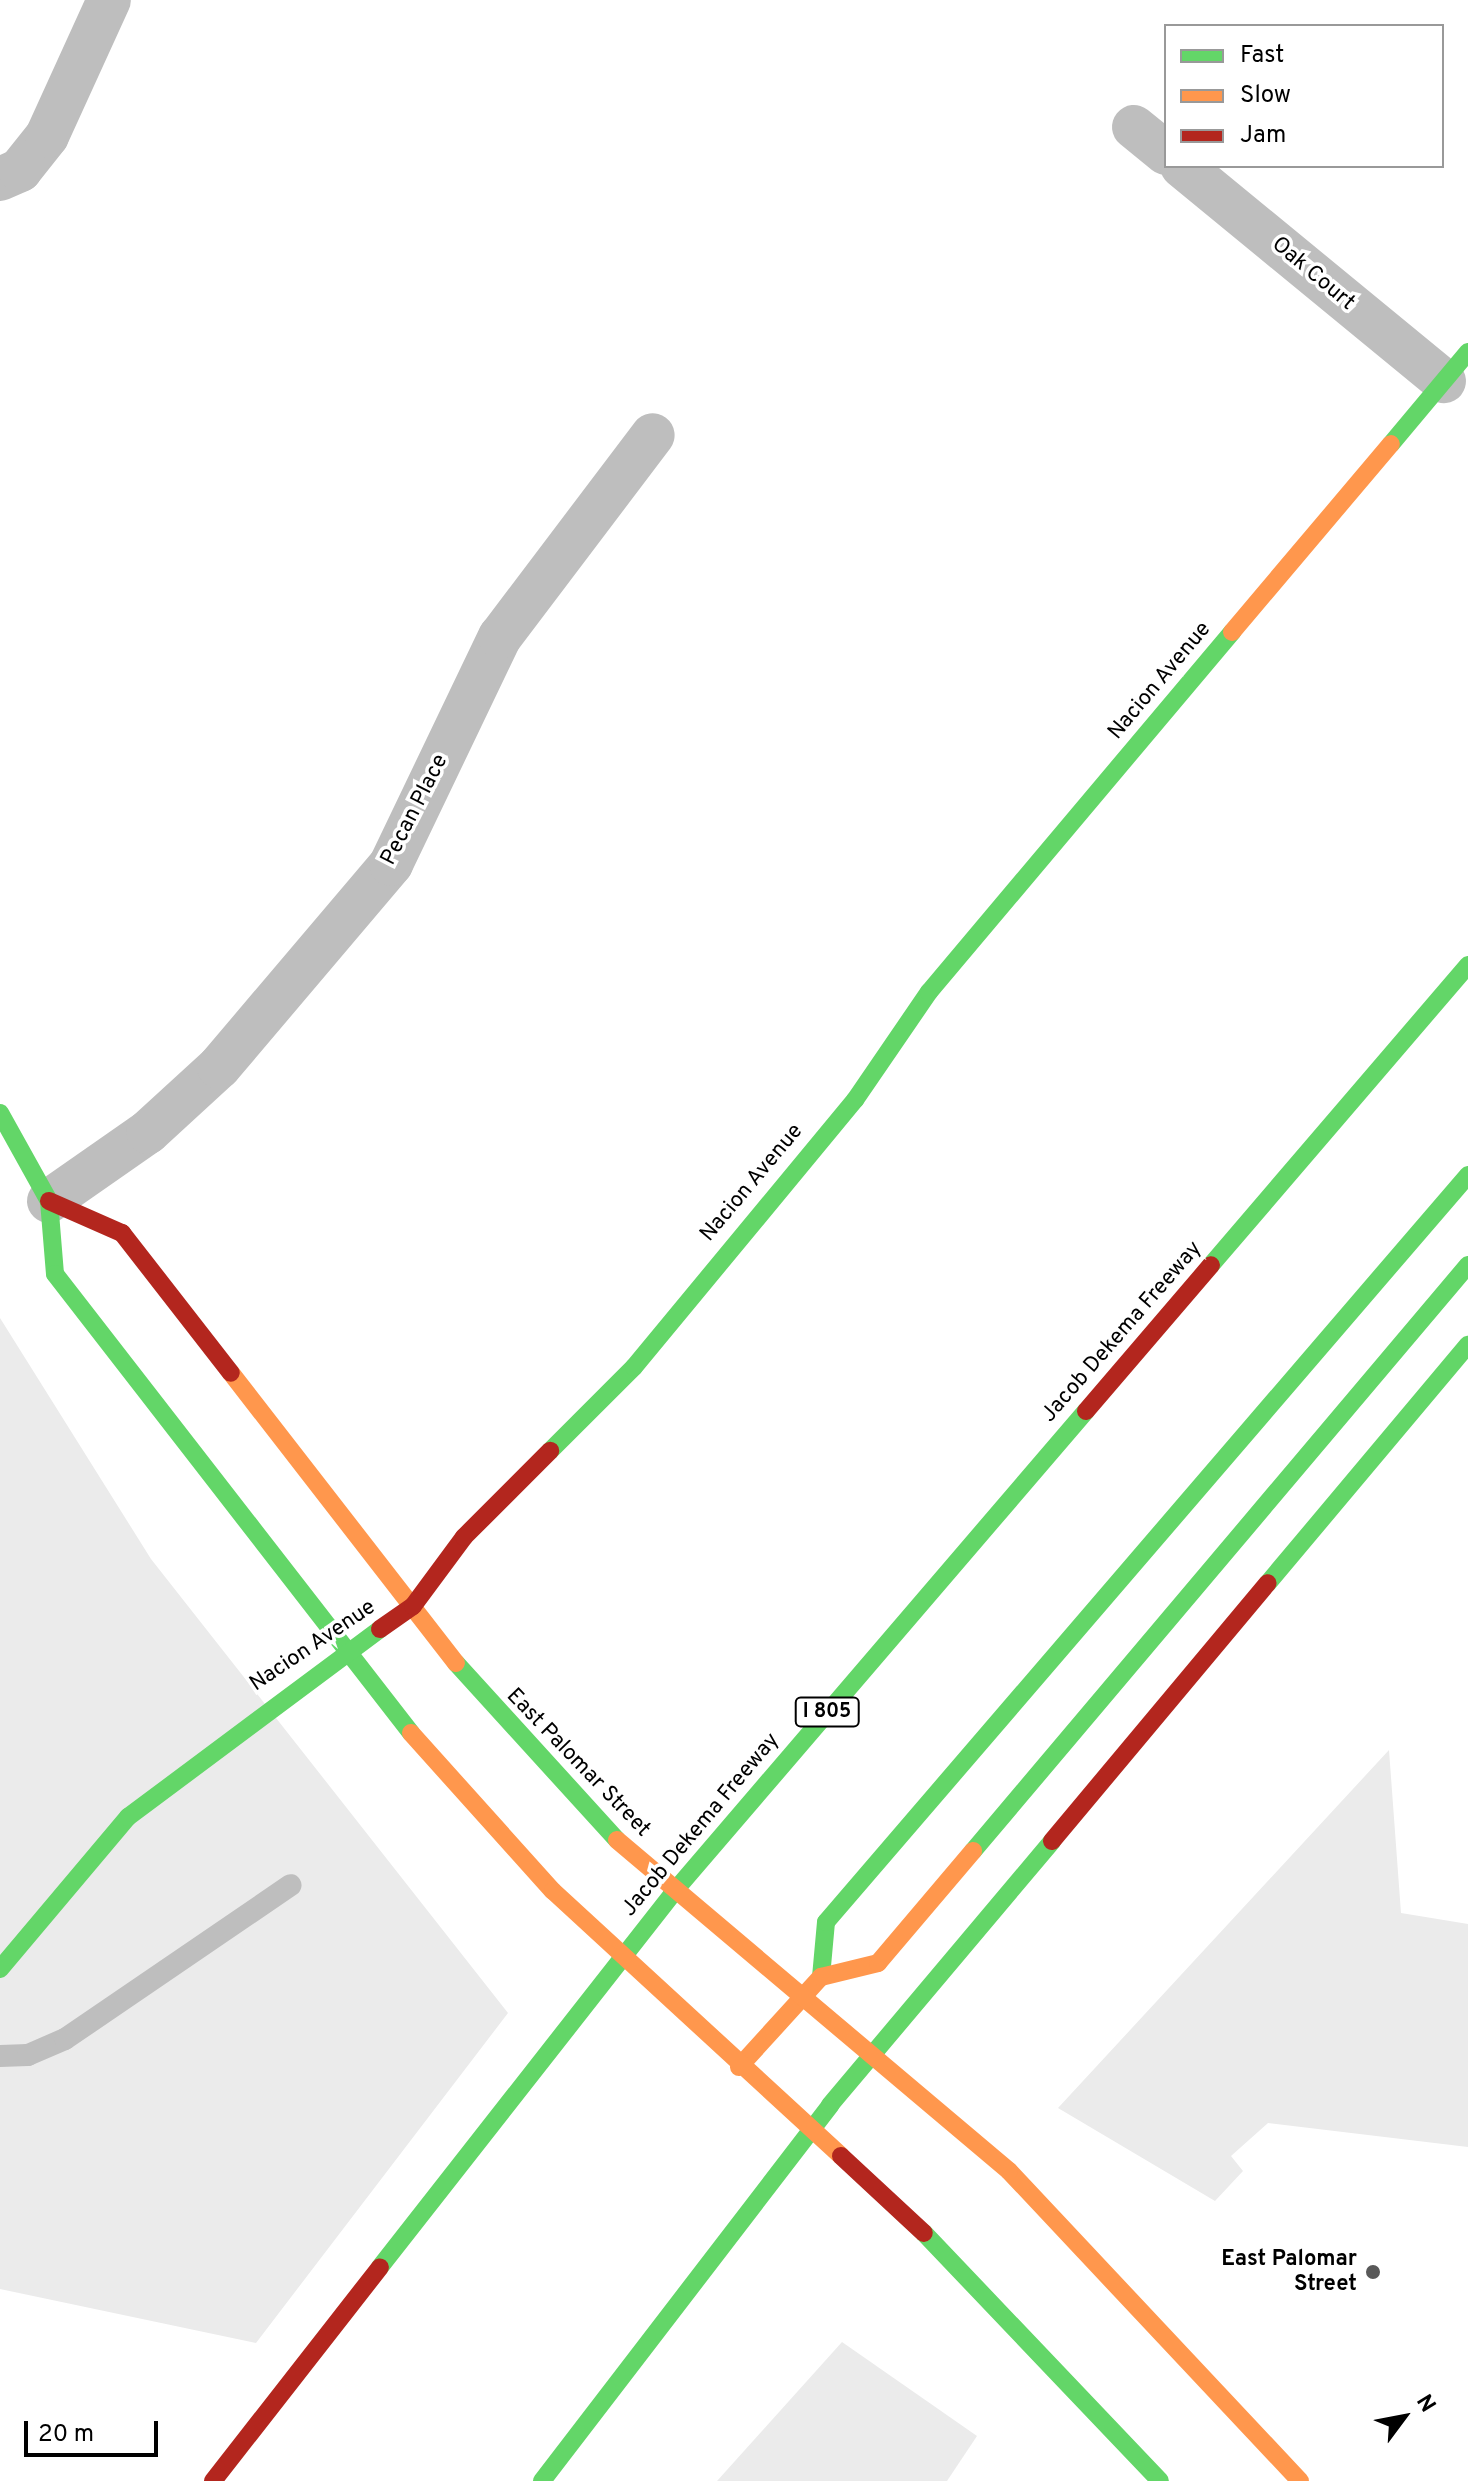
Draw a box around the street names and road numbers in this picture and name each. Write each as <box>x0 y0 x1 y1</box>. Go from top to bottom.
street label: Oak Court <box>1266 232 1360 316</box>
street label: Nacion Avenue <box>1103 616 1217 746</box>
street label: Pecan Place <box>376 750 454 870</box>
street label: Nacion Avenue <box>695 1118 809 1248</box>
street label: Jacob Dekema Freeway <box>1036 1236 1208 1428</box>
street label: Nacion Avenue <box>245 1594 381 1698</box>
street label: East Palomar Street <box>500 1683 656 1843</box>
road number: I 805 <box>793 1696 861 1728</box>
street label: Jacob Dekema Freeway <box>617 1728 785 1922</box>

